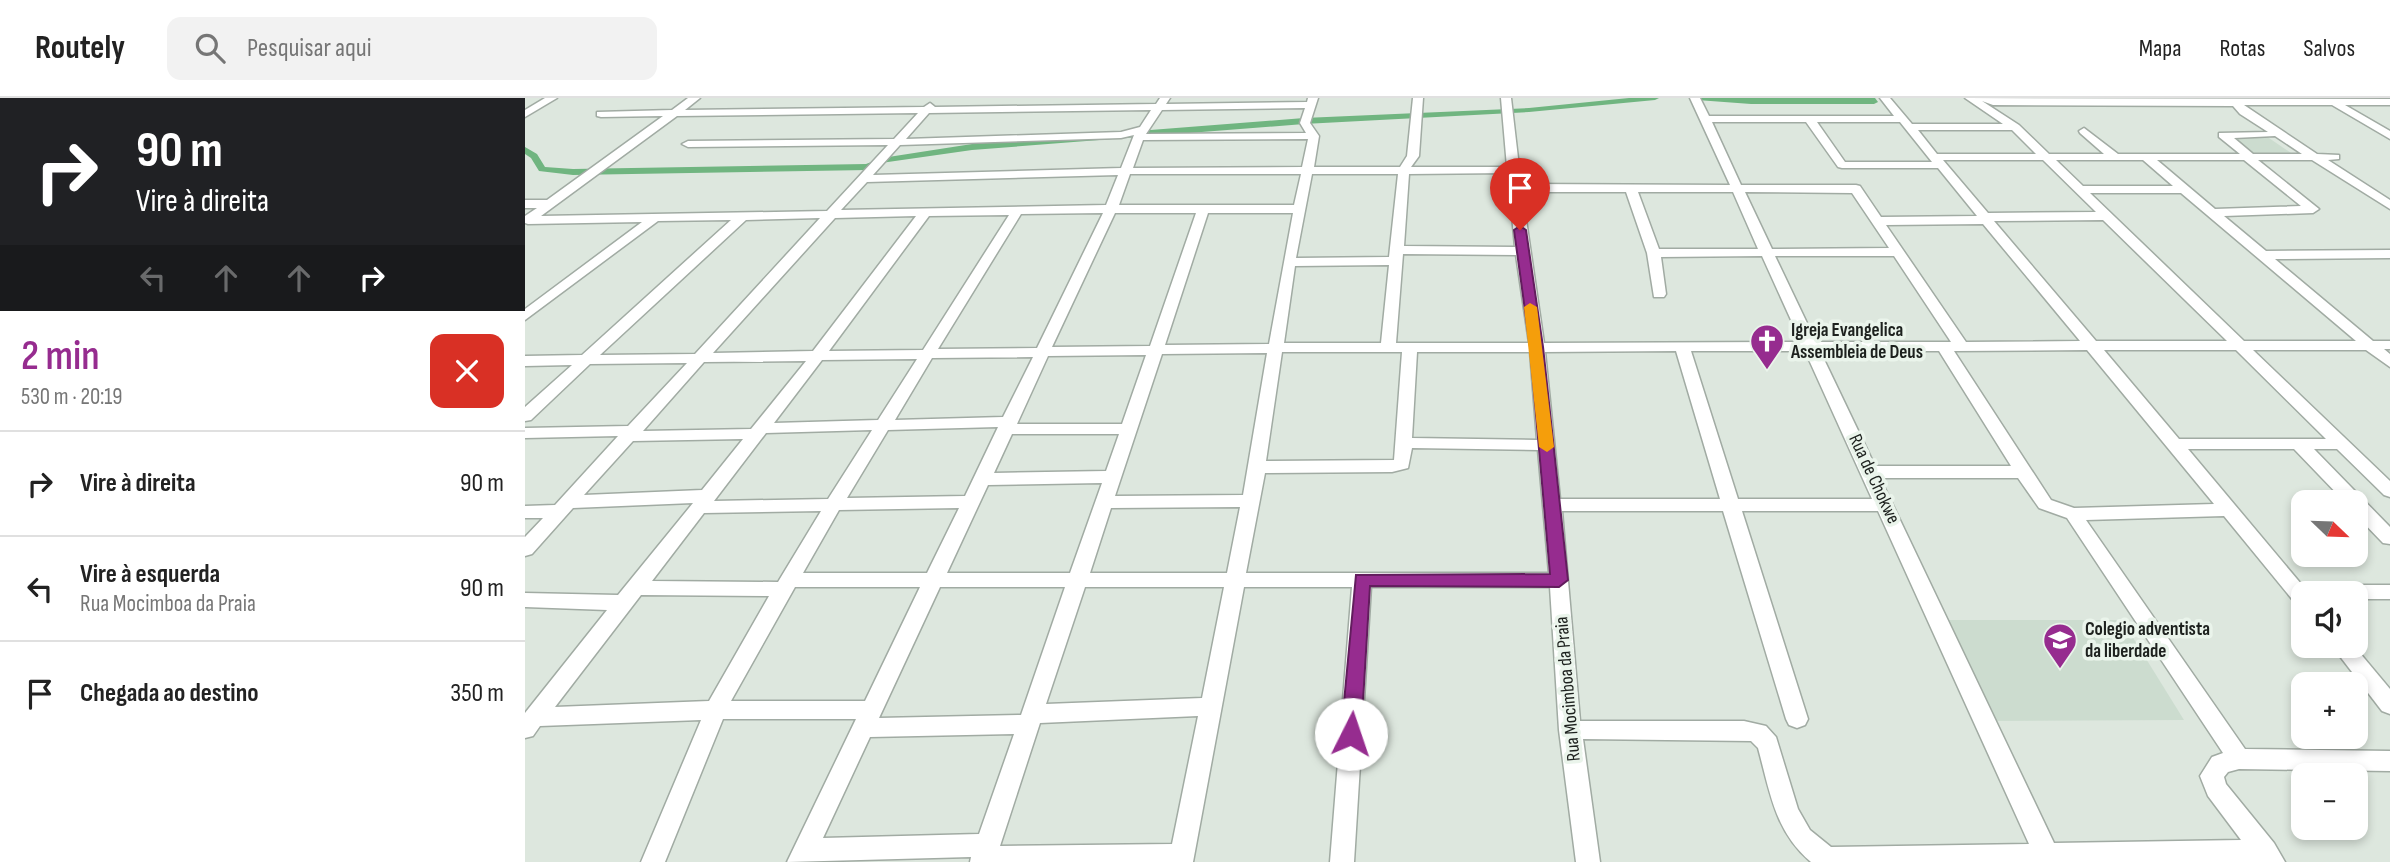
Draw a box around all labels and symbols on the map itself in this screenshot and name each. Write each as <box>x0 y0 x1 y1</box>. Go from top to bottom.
pin <box>1490 158 1550 230</box>
place label: Igreja Evangelica Assembleia de Deus <box>1790 319 1923 364</box>
church icon: Igreja Evangelica Assembleia de Deus <box>1748 322 1786 371</box>
street label: Rua de Chokwe <box>1843 430 1905 528</box>
north arrow <box>2291 490 2368 567</box>
street label: Rua Mocimboa da Praia <box>1550 616 1586 762</box>
place label: Colegio adventista da liberdade <box>2085 618 2210 663</box>
school or university icon: Colegio adventista da liberdade <box>2041 621 2079 670</box>
position arrow <box>1314 697 1388 771</box>

